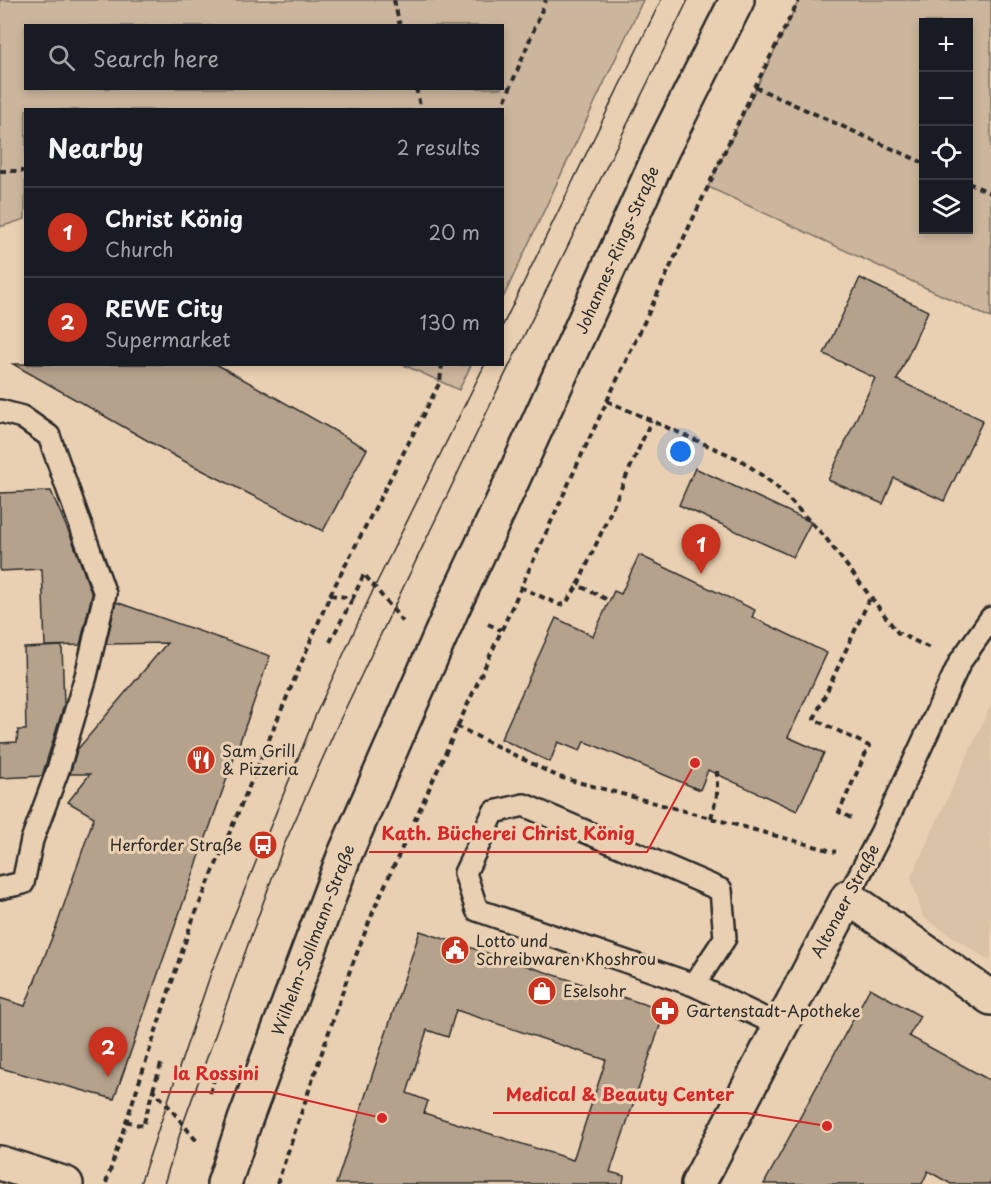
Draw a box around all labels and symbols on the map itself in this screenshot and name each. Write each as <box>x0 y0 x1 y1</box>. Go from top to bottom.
street label: Johannes-Rings-Straße <box>568 162 664 337</box>
your location <box>666 437 695 466</box>
pin: 1 <box>682 524 720 574</box>
place label: Sam Grill & Pizzeria <box>222 738 298 780</box>
restaurant icon: Sam Grill & Pizzeria <box>185 744 217 776</box>
callout: Kath. Bücherei Christ König <box>369 816 647 852</box>
text: Kath. Bücherei Christ König <box>381 819 635 846</box>
bus stop icon: Herforder Straße <box>247 829 279 861</box>
place label: Herforder Straße <box>110 832 242 856</box>
street label: Altonaer Straße <box>804 839 884 962</box>
street label: Wilhelm-Sollmann-Straße <box>265 841 360 1038</box>
place label: Lotto und Schreibwaren Khoshrou <box>476 928 656 970</box>
public building icon: Lotto und Schreibwaren Khoshrou <box>439 934 471 966</box>
shop icon: Eselsohr <box>526 975 558 1007</box>
place label: Eselsohr <box>563 978 627 1002</box>
pharmacy icon: Gartenstadt-Apotheke <box>649 995 681 1027</box>
place label: Gartenstadt-Apotheke <box>686 998 861 1022</box>
pin: 2 <box>88 1028 128 1077</box>
callout: la Rossini <box>161 1056 271 1092</box>
text: la Rossini <box>173 1059 259 1086</box>
callout: Medical & Beauty Center <box>493 1077 747 1113</box>
text: Medical & Beauty Center <box>506 1080 735 1107</box>

